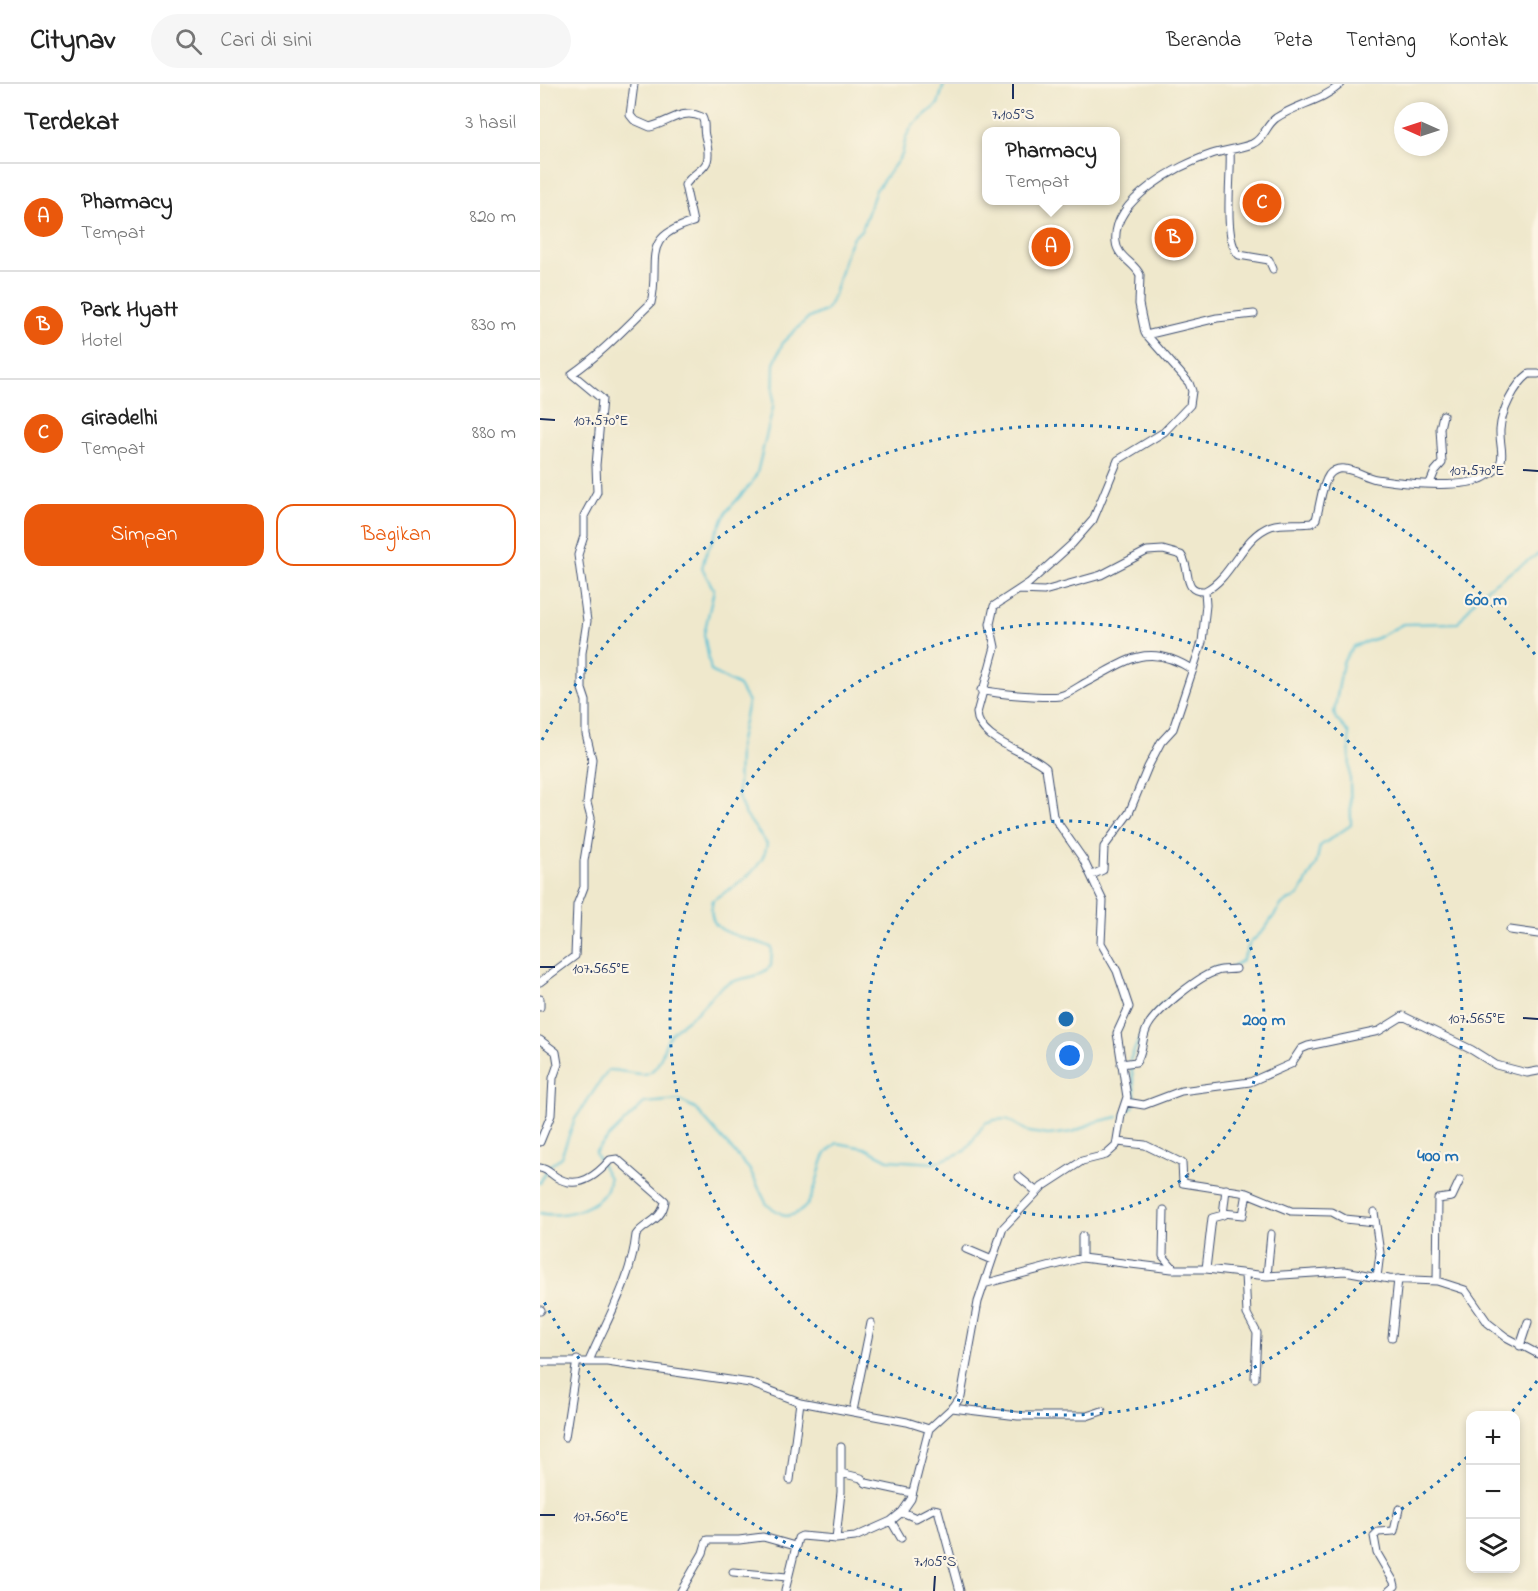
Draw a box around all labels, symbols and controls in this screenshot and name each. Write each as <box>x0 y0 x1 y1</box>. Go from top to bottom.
search box <box>151 14 571 68</box>
text: Citynav <box>30 21 115 62</box>
icon: search <box>172 25 205 58</box>
text: Cari di sini <box>220 25 312 57</box>
text: Beranda <box>1166 26 1241 56</box>
text: Peta <box>1274 26 1313 56</box>
text: Tentang <box>1346 26 1416 56</box>
text: Kontak <box>1449 26 1508 56</box>
north arrow <box>1394 102 1448 156</box>
text: Terdekat <box>24 104 119 142</box>
text: 7.105°S <box>992 104 1035 126</box>
text: 3 hasil <box>465 109 516 138</box>
popup <box>982 127 1120 205</box>
text: Pharmacy <box>1005 136 1097 168</box>
text: Tempat <box>1005 168 1070 197</box>
pin: C <box>1242 180 1282 226</box>
text: Pharmacy <box>81 187 173 219</box>
text: A <box>37 203 50 232</box>
text: 820 m <box>469 203 516 232</box>
pin: B <box>1154 216 1194 260</box>
text: Tempat <box>81 219 145 248</box>
pin: A <box>1032 224 1070 270</box>
text: Park Hyatt <box>81 295 178 327</box>
text: B <box>37 311 50 340</box>
text: 830 m <box>471 311 516 340</box>
text: Hotel <box>81 327 122 356</box>
text: Giradelhi <box>81 403 158 435</box>
text: 107.570°E <box>574 410 628 432</box>
text: C <box>38 419 49 448</box>
text: 880 m <box>472 419 516 448</box>
text: Tempat <box>81 435 145 464</box>
text: 107.570°E <box>1450 460 1504 482</box>
button: Simpan <box>24 504 264 566</box>
button: Bagikan <box>276 504 516 566</box>
text: 600 m <box>1465 588 1507 614</box>
text: 107.565°E <box>572 958 630 980</box>
text: 200 m <box>1242 1008 1286 1034</box>
text: 107.565°E <box>1448 1008 1506 1030</box>
centre of rings <box>1056 1009 1076 1029</box>
your location <box>1055 1041 1084 1070</box>
text: 400 m <box>1417 1144 1459 1170</box>
map controls <box>1466 1411 1520 1573</box>
button: + <box>1466 1411 1520 1465</box>
button: − <box>1466 1465 1520 1519</box>
text: 107.560°E <box>573 1506 629 1528</box>
button: layers <box>1466 1519 1520 1573</box>
text: 7.105°S <box>914 1551 957 1573</box>

